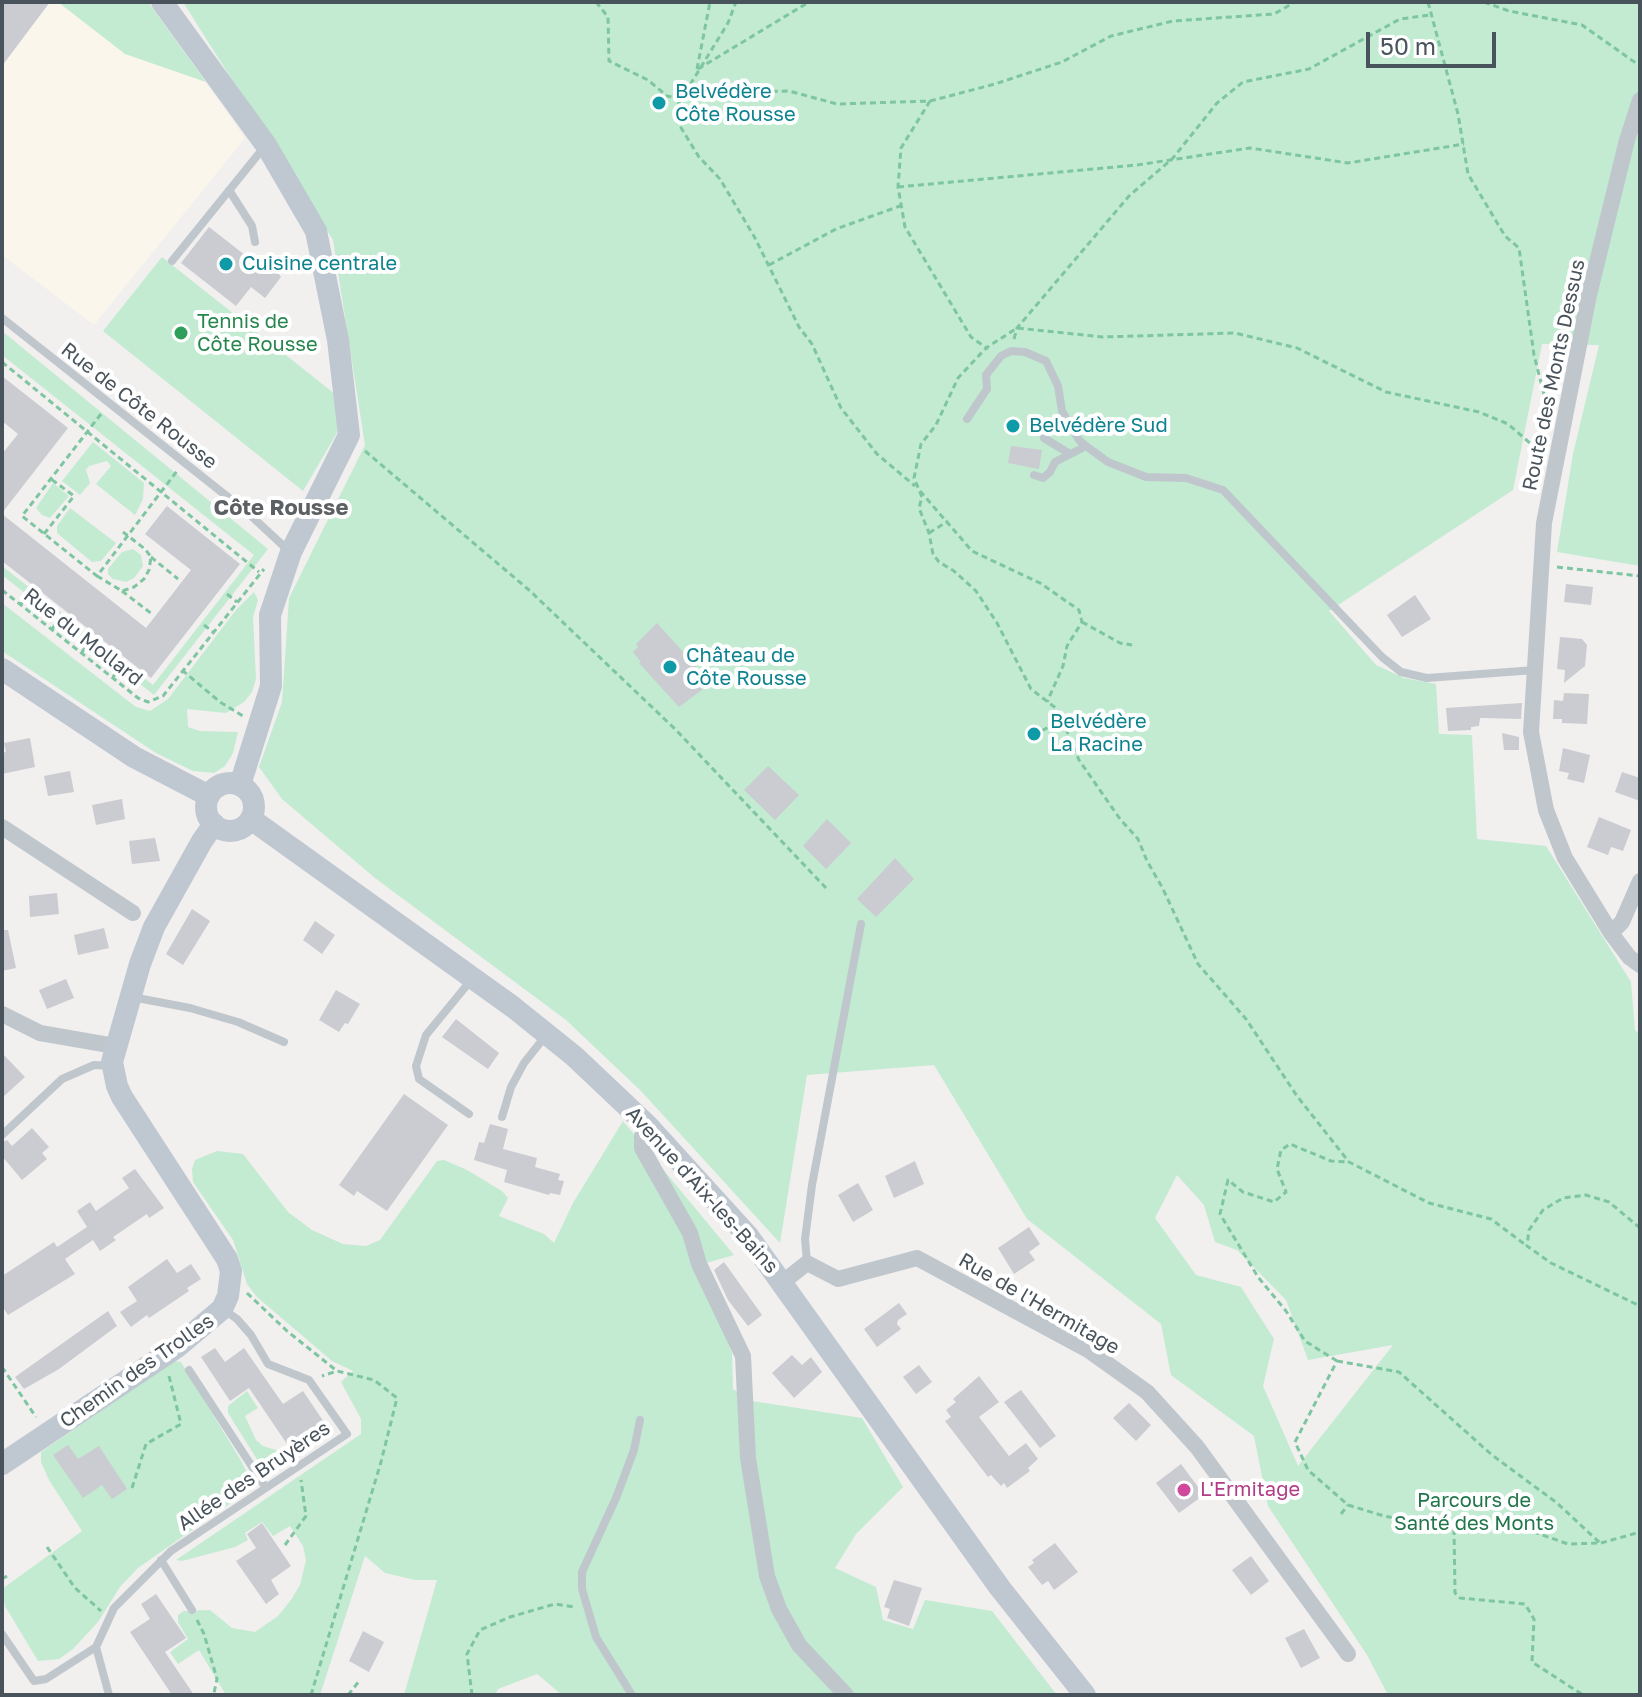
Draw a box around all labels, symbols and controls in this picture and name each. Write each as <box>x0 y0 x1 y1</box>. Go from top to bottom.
scale bar <box>1370 16 1500 66</box>
text: 50 m <box>1380 31 1436 60</box>
place label: Belvédère Côte Rousse <box>675 80 795 127</box>
marker: Belvédère Côte Rousse <box>650 94 668 112</box>
place label: Cuisine centrale <box>242 252 397 276</box>
marker: Cuisine centrale <box>217 255 235 273</box>
street label: Route des Monts Dessus <box>1518 257 1590 493</box>
place label: Tennis de Côte Rousse <box>197 310 317 357</box>
marker: Tennis de Côte Rousse <box>172 324 190 342</box>
street label: Rue de Côte Rousse <box>56 338 222 474</box>
place label: Belvédère Sud <box>1029 414 1168 438</box>
marker: Belvédère Sud <box>1004 417 1022 435</box>
district label: Côte Rousse <box>214 495 348 521</box>
street label: Rue du Mollard <box>19 583 147 691</box>
place label: Château de Côte Rousse <box>686 644 806 691</box>
marker: Château de Côte Rousse <box>661 658 679 676</box>
place label: Belvédère La Racine <box>1050 710 1146 757</box>
marker: Belvédère La Racine <box>1025 725 1043 743</box>
street label: Avenue d'Aix-les-Bains <box>621 1102 783 1278</box>
street label: Rue de l'Hermitage <box>954 1248 1124 1360</box>
street label: Chemin des Trolles <box>55 1309 219 1433</box>
street label: Allée des Bruyères <box>173 1416 335 1536</box>
place label: L'Ermitage <box>1200 1478 1300 1502</box>
marker: L'Ermitage <box>1175 1481 1193 1499</box>
park label: Parcours de Santé des Monts <box>1394 1489 1554 1536</box>

